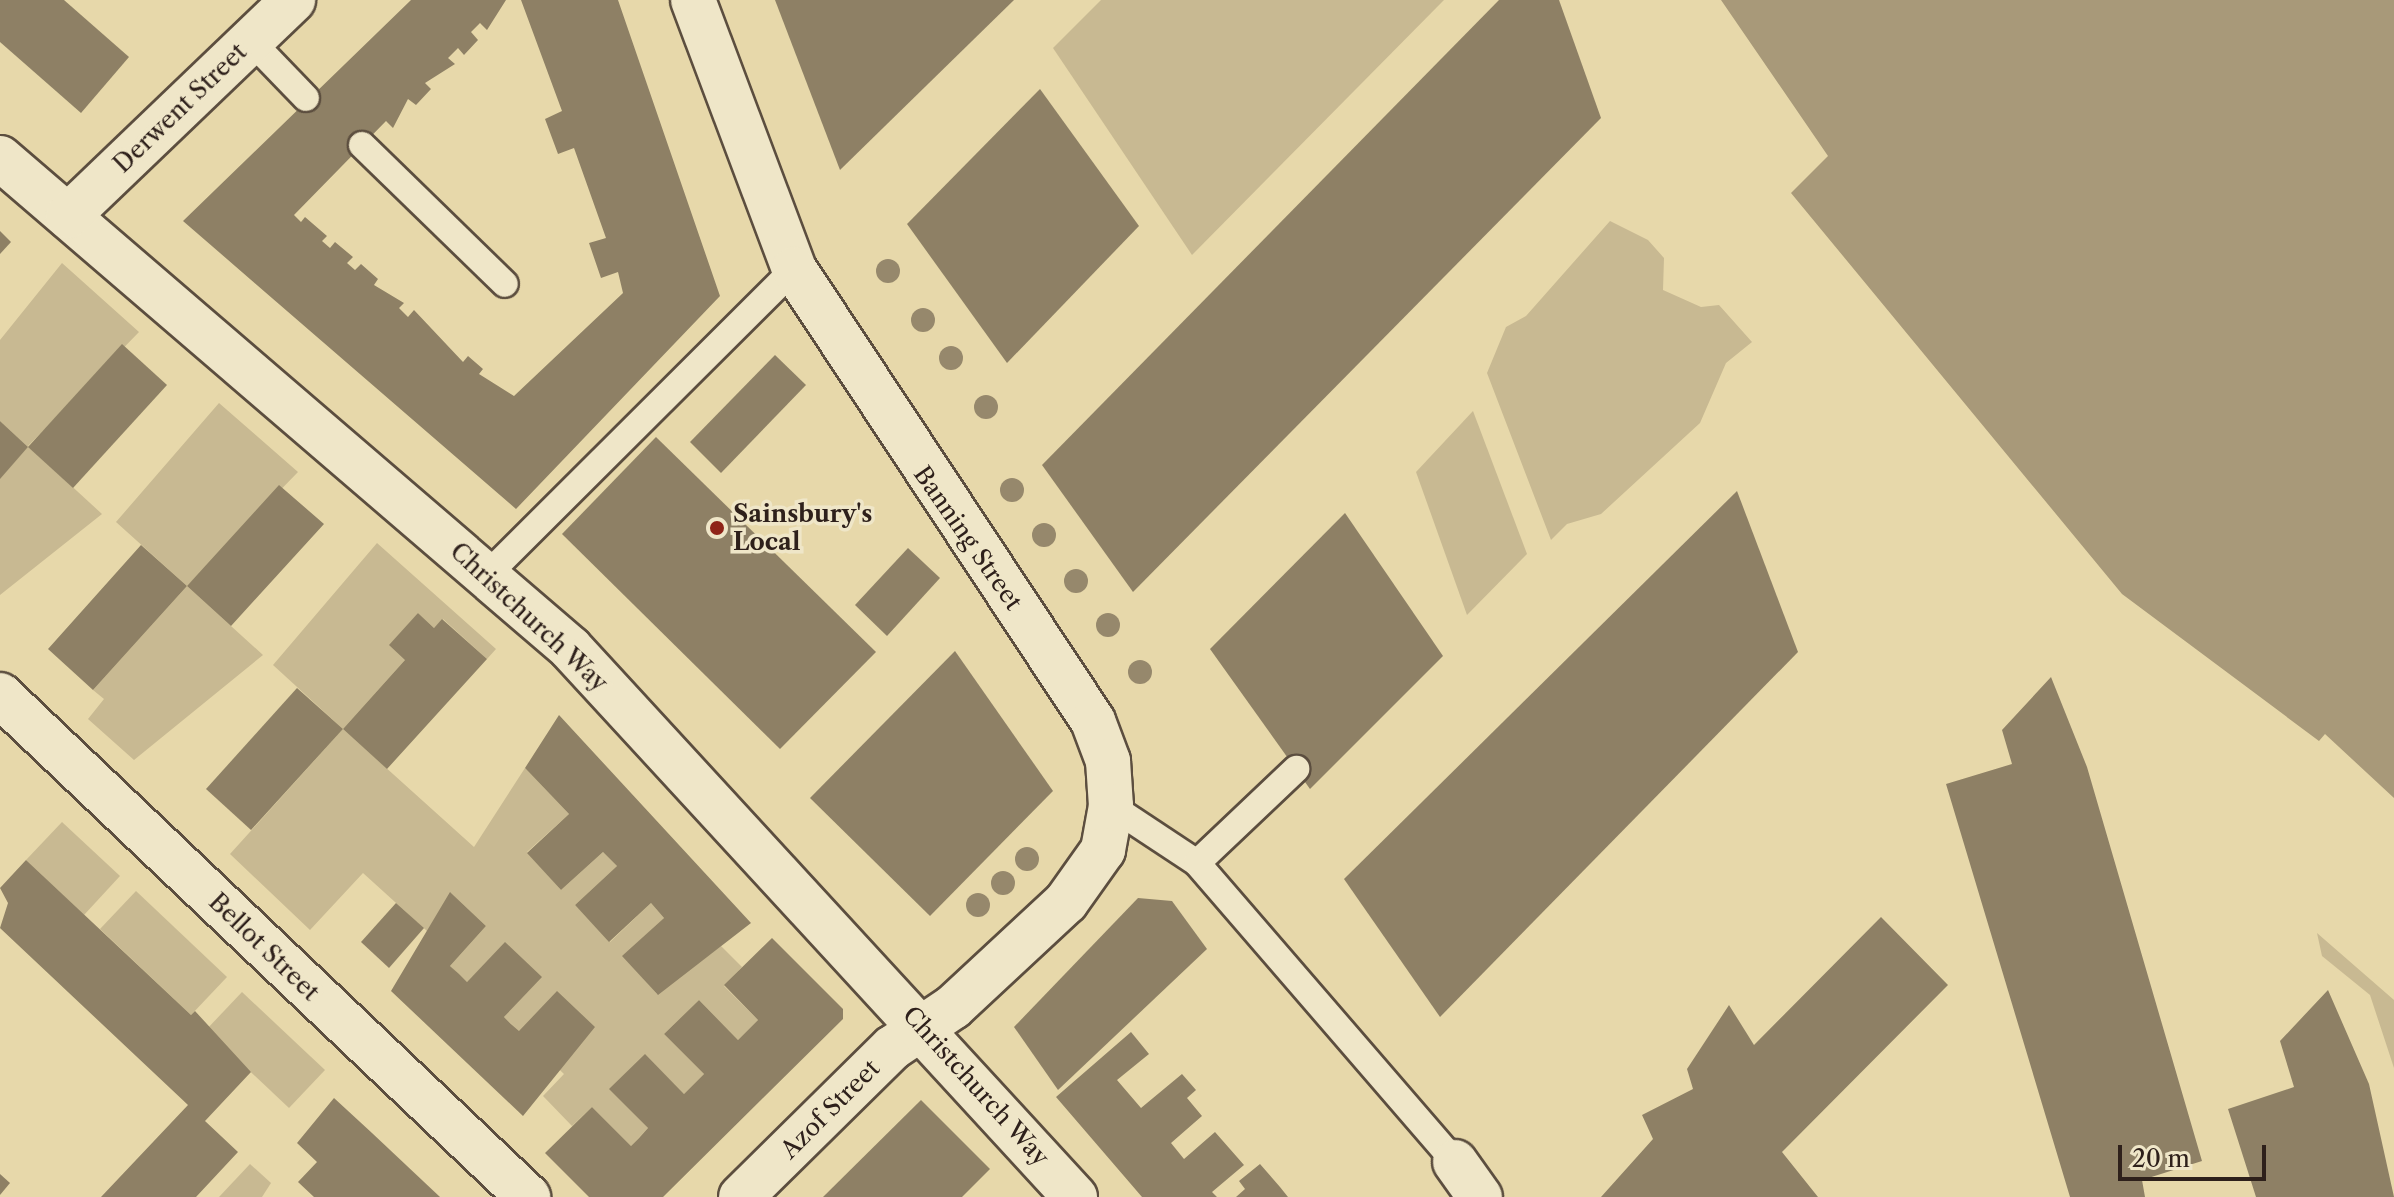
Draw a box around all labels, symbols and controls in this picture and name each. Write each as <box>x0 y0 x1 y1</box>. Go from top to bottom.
street label: Derwent Street <box>108 37 252 179</box>
street label: Banning Street <box>908 461 1028 615</box>
place label: Sainsbury's Local <box>733 500 872 556</box>
marker: Sainsbury's Local <box>708 519 726 537</box>
street label: Christchurch Way <box>444 536 614 698</box>
street label: Bellot Street <box>203 887 325 1007</box>
street label: Christchurch Way <box>897 1000 1055 1172</box>
street label: Azof Street <box>775 1054 885 1164</box>
scale bar <box>2122 1129 2270 1179</box>
text: 20 m <box>2132 1144 2190 1173</box>

